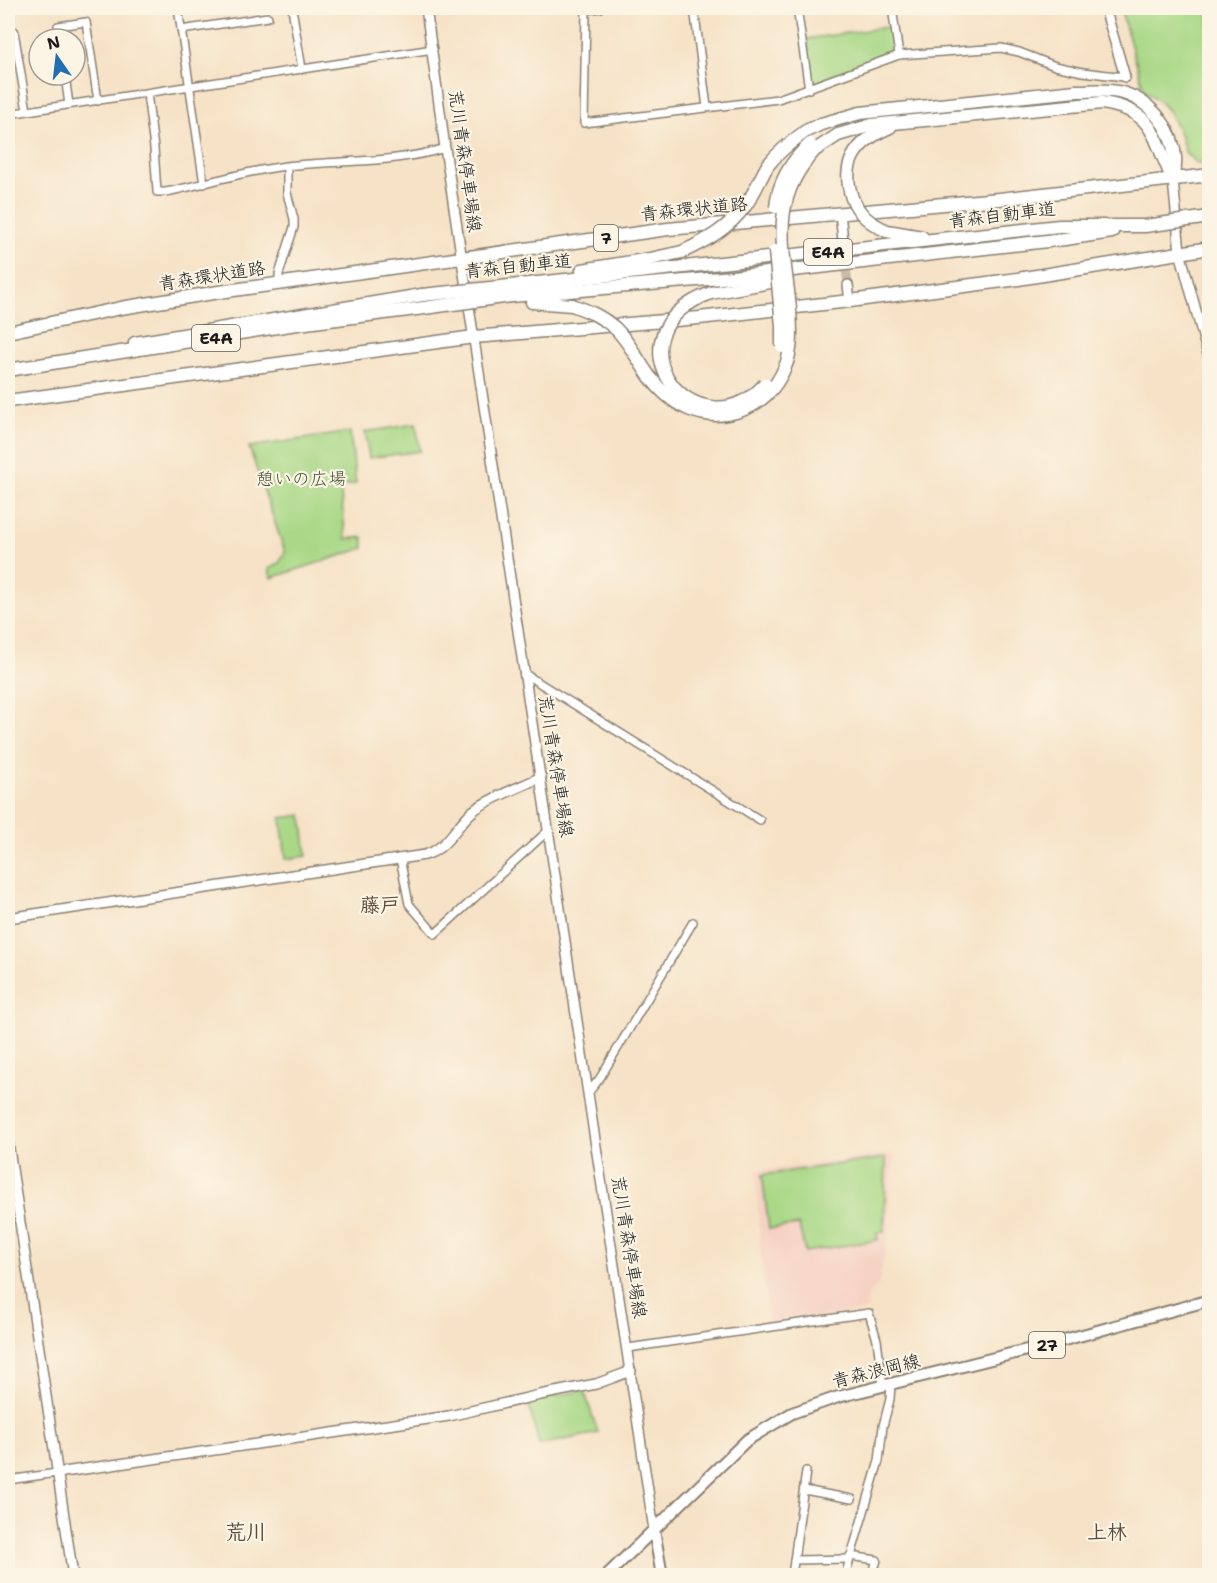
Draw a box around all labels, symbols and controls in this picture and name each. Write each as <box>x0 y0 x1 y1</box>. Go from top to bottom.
north arrow <box>27 27 87 87</box>
text: N <box>45 31 62 55</box>
street label: 荒川青森停車場線 <box>443 88 487 234</box>
street label: 青森環状道路 <box>639 191 749 227</box>
street label: 青森自動車道 <box>947 197 1057 233</box>
road number: 7 <box>594 225 618 251</box>
road number: E4A <box>804 239 852 265</box>
street label: 青森自動車道 <box>463 248 573 284</box>
street label: 青森環状道路 <box>157 256 267 296</box>
road number: E4A <box>192 325 240 351</box>
park label: 憩いの広場 <box>256 467 346 491</box>
street label: 荒川青森停車場線 <box>533 693 579 839</box>
district label: 藤戸 <box>360 892 400 918</box>
street label: 荒川青森停車場線 <box>606 1174 652 1320</box>
road number: 27 <box>1029 1332 1065 1358</box>
street label: 青森浪岡線 <box>829 1348 923 1394</box>
district label: 荒川 <box>225 1518 267 1546</box>
district label: 上林 <box>1087 1519 1127 1545</box>

